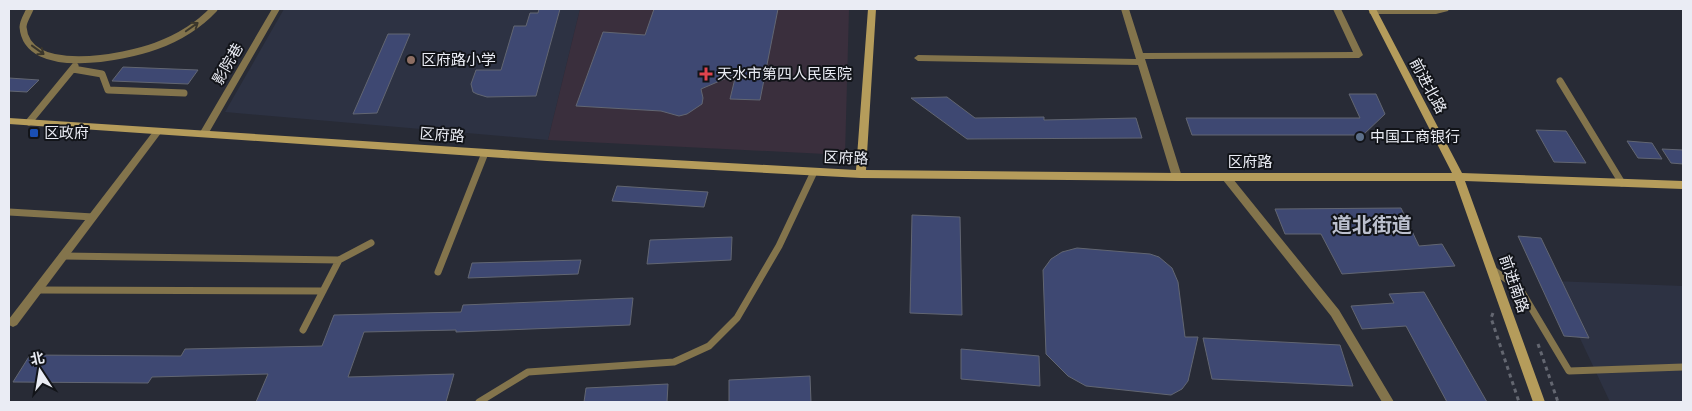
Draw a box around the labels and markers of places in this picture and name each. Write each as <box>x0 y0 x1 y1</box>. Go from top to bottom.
place label: 区府路小学 <box>421 51 496 68</box>
marker: 区府路小学 <box>405 54 417 66</box>
place label: 天水市第四人民医院 <box>717 65 852 82</box>
marker: 天水市第四人民医院 <box>699 67 713 81</box>
place label: 区政府 <box>44 124 89 141</box>
marker: 区政府 <box>28 127 40 139</box>
place label: 中国工商银行 <box>1370 128 1460 145</box>
marker: 中国工商银行 <box>1354 131 1366 143</box>

